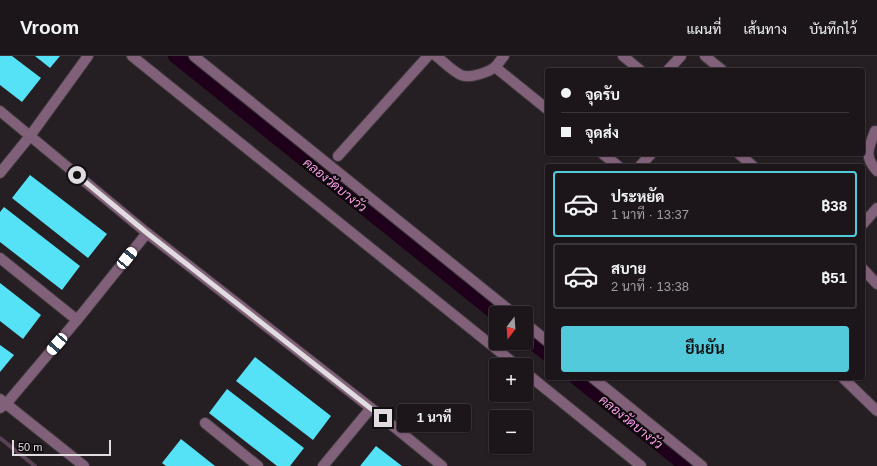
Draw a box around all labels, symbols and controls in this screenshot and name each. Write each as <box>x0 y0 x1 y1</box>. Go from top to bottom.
text: Vroom <box>20 17 79 38</box>
text: แผนที่ <box>686 21 721 37</box>
text: เส้นทาง <box>743 21 787 37</box>
text: บันทึกไว้ <box>809 21 857 37</box>
text: จุดรับ <box>585 86 620 103</box>
text: จุดส่ง <box>585 124 619 141</box>
water label: คลองวัดบางวัว <box>300 155 370 215</box>
route start <box>68 166 86 184</box>
icon: car <box>563 186 599 222</box>
text: ประหยัด <box>611 188 664 205</box>
text: ฿38 <box>821 197 847 214</box>
text: 1 นาที · 13:37 <box>611 207 689 222</box>
car <box>115 245 139 271</box>
icon: car <box>563 258 599 294</box>
text: สบาย <box>611 260 646 277</box>
text: ฿51 <box>821 269 847 286</box>
text: 2 นาที · 13:38 <box>611 279 689 294</box>
north arrow <box>489 306 533 350</box>
map controls <box>489 306 533 454</box>
button: ยืนยัน <box>561 326 849 372</box>
car <box>45 331 69 357</box>
button: + <box>489 358 533 402</box>
water label: คลองวัดบางวัว <box>596 392 666 452</box>
callout: 1 นาที <box>397 404 471 432</box>
route end <box>374 409 392 427</box>
text: 1 นาที <box>417 410 451 425</box>
button: − <box>489 410 533 454</box>
scale bar <box>12 438 111 457</box>
text: 50 m <box>18 441 42 453</box>

